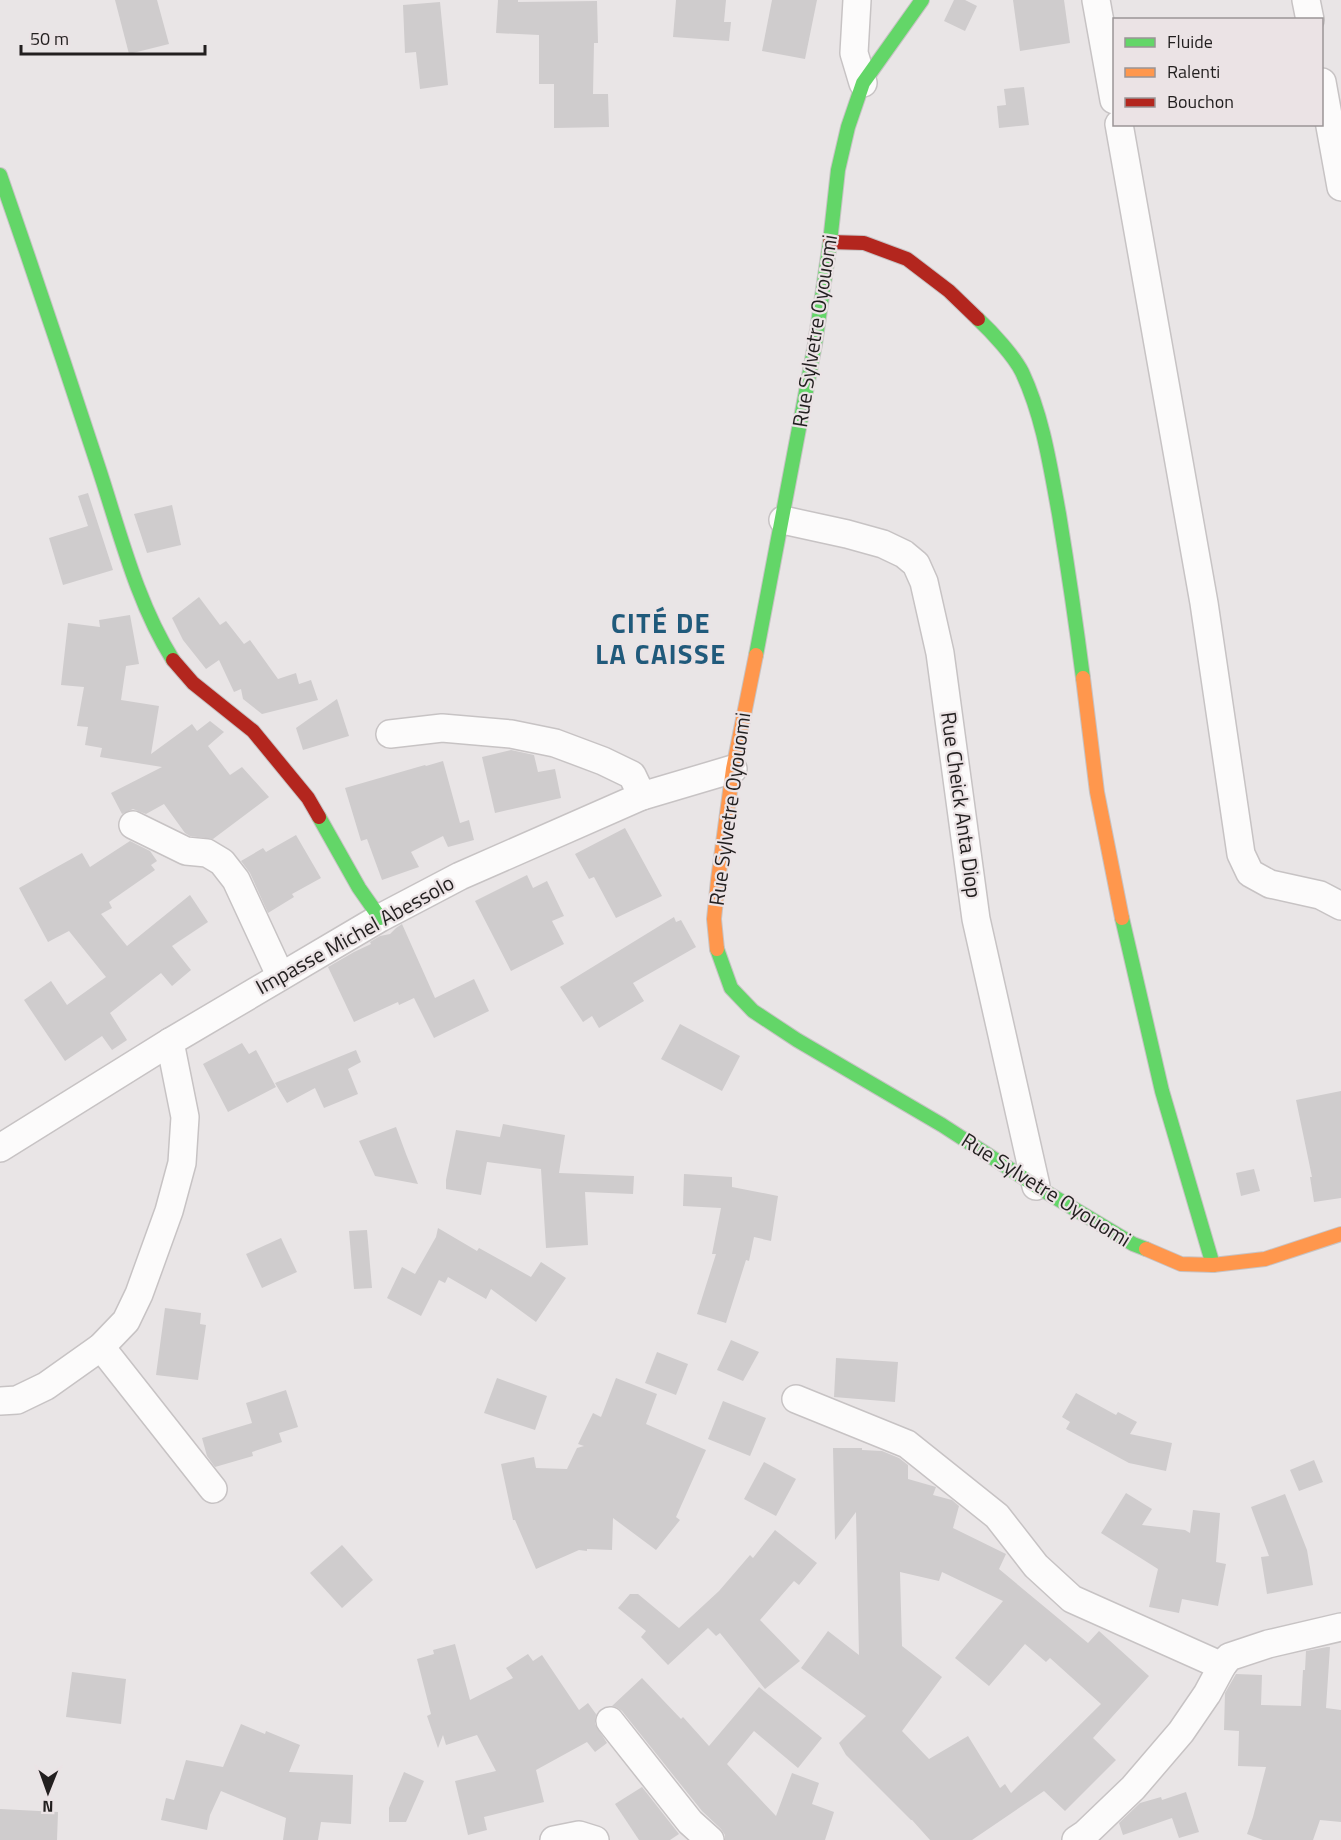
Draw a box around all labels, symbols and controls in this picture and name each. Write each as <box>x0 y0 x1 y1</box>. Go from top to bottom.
scale bar <box>21 18 206 56</box>
legend <box>1113 18 1323 126</box>
text: 50 m <box>30 25 69 52</box>
text: Fluide <box>1167 28 1213 55</box>
text: Ralenti <box>1167 58 1220 85</box>
text: Bouchon <box>1167 88 1234 115</box>
street label: Rue Sylvetre Oyouomi <box>783 232 845 430</box>
district label: CITÉ DE LA CAISSE <box>595 602 727 674</box>
street label: Rue Sylvetre Oyouomi <box>700 710 758 908</box>
street label: Rue Cheick Anta Diop <box>933 710 991 900</box>
street label: Impasse Michel Abessolo <box>249 866 460 1002</box>
street label: Rue Sylvetre Oyouomi <box>955 1124 1138 1254</box>
north arrow <box>18 1762 78 1822</box>
text: N <box>42 1795 53 1819</box>

